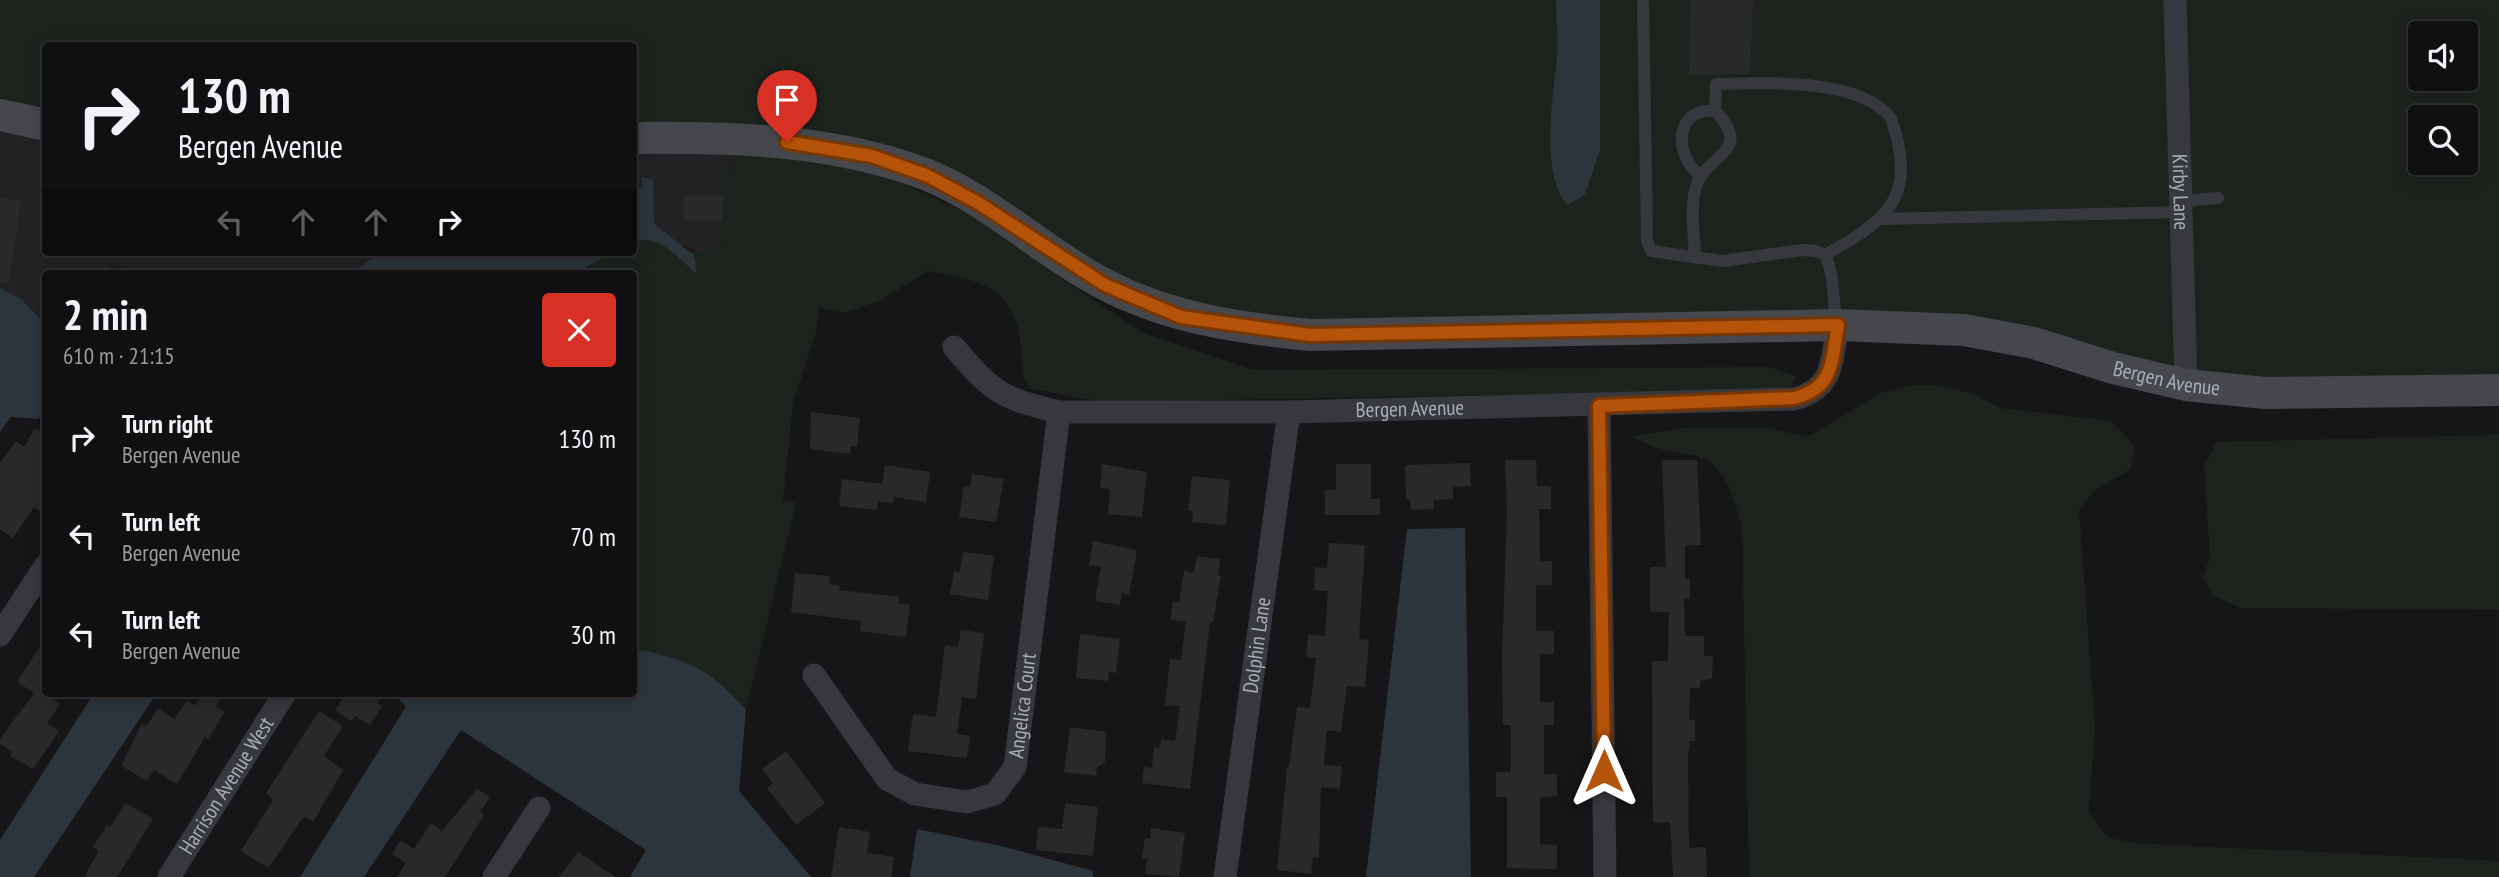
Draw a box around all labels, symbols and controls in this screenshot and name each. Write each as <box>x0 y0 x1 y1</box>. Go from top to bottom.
map controls <box>2408 21 2478 175</box>
button: sound <box>2408 21 2478 91</box>
text: 130 m <box>178 63 291 127</box>
icon: right <box>63 70 154 161</box>
pin <box>757 70 817 142</box>
icon: arrive <box>768 81 806 119</box>
button: search <box>2408 105 2478 175</box>
text: Bergen Avenue <box>178 125 343 167</box>
street label: Kirby Lane <box>2166 153 2196 230</box>
icon: left <box>211 203 249 241</box>
icon: ahead <box>284 203 322 241</box>
icon: ahead <box>357 203 395 241</box>
icon: right <box>430 203 468 241</box>
text: 2 min <box>63 287 148 342</box>
button: close <box>542 293 616 367</box>
text: 610 m · 21:15 <box>63 341 175 370</box>
street label: Bergen Avenue <box>2111 354 2221 401</box>
street label: Bergen Avenue <box>1355 393 1464 423</box>
text: Turn right <box>122 407 213 440</box>
icon: right <box>63 419 101 457</box>
text: 130 m <box>558 422 616 455</box>
text: Bergen Avenue <box>122 440 241 469</box>
text: Turn left <box>122 505 200 538</box>
icon: left <box>63 517 101 555</box>
text: 70 m <box>570 520 616 553</box>
text: Bergen Avenue <box>122 538 241 567</box>
street label: Dolphin Lane <box>1236 596 1276 695</box>
text: Turn left <box>122 603 200 636</box>
icon: left <box>63 615 101 653</box>
text: 30 m <box>570 618 616 651</box>
text: Bergen Avenue <box>122 636 241 665</box>
street label: Angelica Court <box>1002 651 1042 760</box>
street label: Harrison Avenue West <box>173 711 280 859</box>
position arrow <box>1567 734 1641 808</box>

